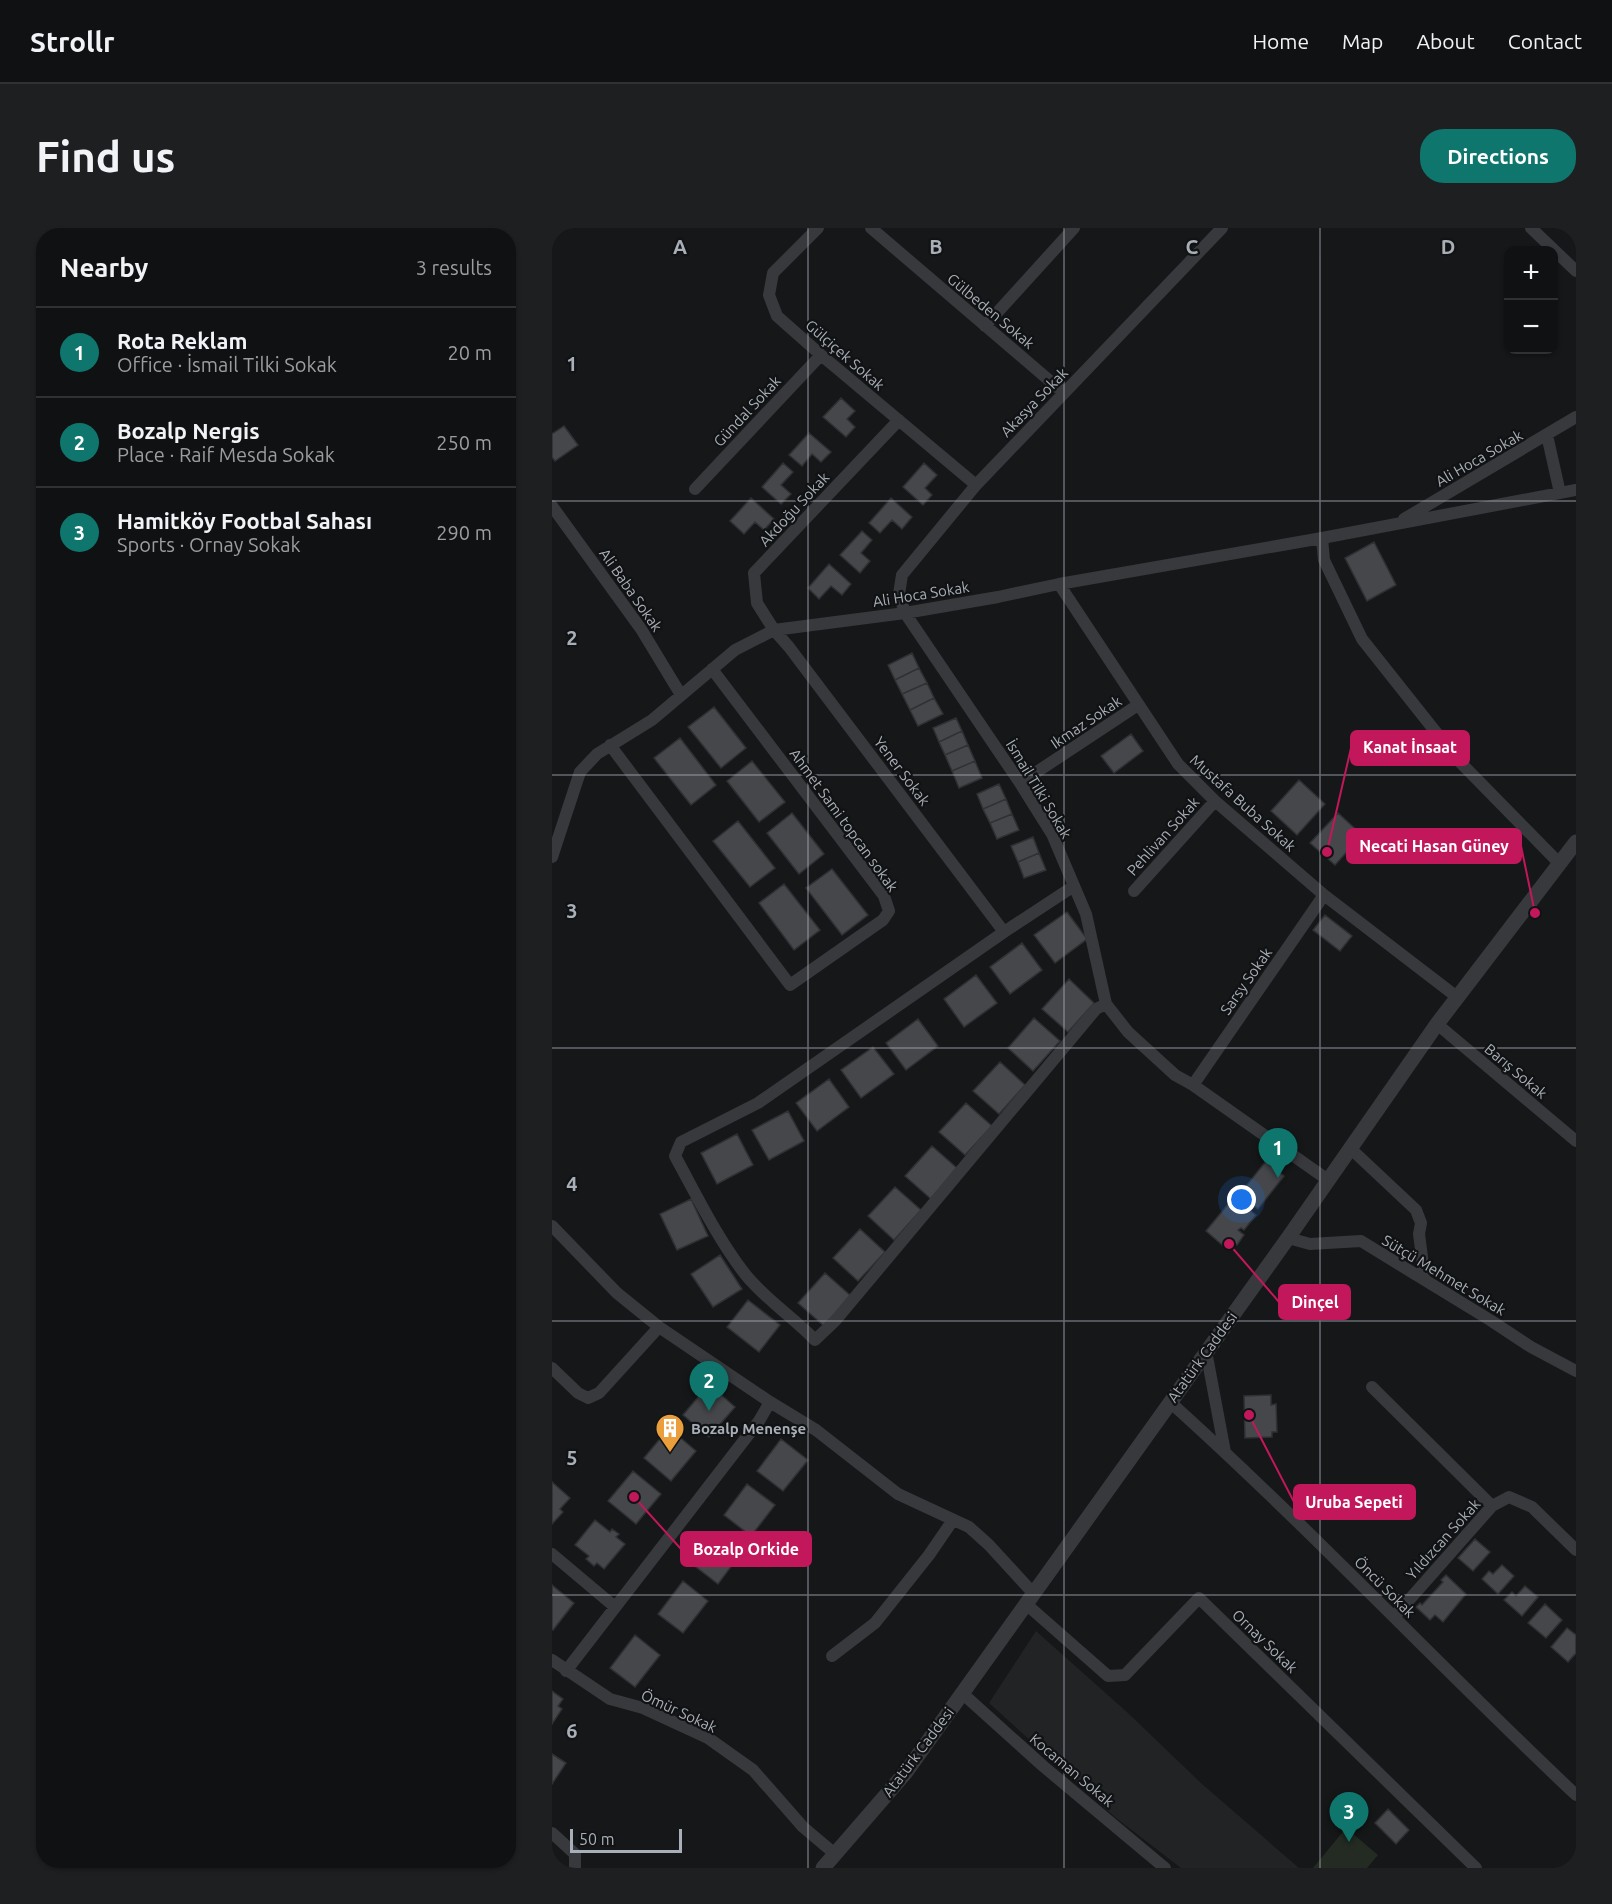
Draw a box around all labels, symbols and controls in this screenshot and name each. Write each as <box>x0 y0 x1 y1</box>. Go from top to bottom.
text: Strollr <box>30 26 115 57</box>
text: Home <box>1252 29 1309 53</box>
text: Map <box>1342 29 1383 53</box>
text: About <box>1416 29 1475 53</box>
text: Contact <box>1508 29 1582 53</box>
button: Directions <box>1420 129 1576 183</box>
text: Find us <box>36 133 175 180</box>
text: A <box>673 235 687 258</box>
text: B <box>929 235 943 258</box>
text: C <box>1186 235 1199 258</box>
text: D <box>1441 235 1455 258</box>
map controls <box>1504 246 1558 354</box>
button: + <box>1504 246 1558 300</box>
text: Nearby <box>60 253 148 282</box>
text: 3 results <box>416 256 492 279</box>
street label: Gülbeden Sokak <box>944 270 1038 353</box>
button: − <box>1504 300 1558 354</box>
street label: Gülçiçek Sokak <box>802 316 888 394</box>
text: Rota Reklam <box>117 328 247 353</box>
text: 1 <box>74 341 85 364</box>
text: 20 m <box>448 341 492 364</box>
text: 1 <box>566 352 578 375</box>
text: Office · İsmail Tilki Sokak <box>117 353 337 376</box>
street label: Akasya Sokak <box>997 364 1071 440</box>
street label: Gündal Sokak <box>710 372 784 450</box>
text: Bozalp Nergis <box>117 418 260 443</box>
street label: Ali Hoca Sokak <box>1433 426 1526 490</box>
text: 2 <box>74 431 85 454</box>
text: 250 m <box>436 431 492 454</box>
text: Place · Raif Mesda Sokak <box>117 443 335 466</box>
street label: Akdoğu Sokak <box>755 468 833 549</box>
text: Hamitköy Footbal Sahası <box>117 508 372 533</box>
text: 3 <box>74 521 85 544</box>
text: 290 m <box>436 521 492 544</box>
text: Sports · Ornay Sokak <box>117 533 301 556</box>
street label: Ali Baba Sokak <box>596 545 666 635</box>
street label: Ali Hoca Sokak <box>871 578 971 610</box>
text: 2 <box>566 626 578 649</box>
street label: Ikmaz Sokak <box>1047 692 1125 752</box>
callout: Kanat İnsaat <box>1351 731 1469 765</box>
street label: Yener Sokak <box>871 733 934 809</box>
street label: İsmail Tilki Sokak <box>1003 736 1075 842</box>
text: Kanat İnsaat <box>1363 738 1457 756</box>
street label: Ahmet Sami topcan sokak <box>786 745 902 895</box>
street label: Mustafa Buba Sokak <box>1187 751 1300 855</box>
street label: Pehlivan Sokak <box>1123 793 1203 879</box>
callout: Necati Hasan Güney <box>1347 829 1521 863</box>
text: Necati Hasan Güney <box>1359 837 1509 855</box>
text: 3 <box>566 899 578 922</box>
street label: Sarsy Sokak <box>1217 944 1276 1018</box>
street label: Barış Sokak <box>1481 1040 1551 1102</box>
pin: 1 <box>1258 1128 1298 1178</box>
text: 4 <box>566 1172 578 1195</box>
your location <box>1227 1185 1256 1214</box>
street label: Sütçü Mehmet Sokak <box>1379 1231 1509 1319</box>
callout: Dinçel <box>1279 1285 1350 1319</box>
text: Dinçel <box>1291 1293 1339 1312</box>
street label: Atatürk Caddesi <box>1164 1309 1240 1405</box>
pin: 2 <box>690 1362 728 1411</box>
building icon: Bozalp Menenşe <box>654 1412 686 1454</box>
place label: Bozalp Menenşe <box>691 1420 806 1438</box>
text: 5 <box>566 1446 578 1469</box>
callout: Uruba Sepeti <box>1294 1485 1415 1519</box>
text: Uruba Sepeti <box>1305 1493 1403 1511</box>
street label: Yıldızcan Sokak <box>1403 1495 1484 1583</box>
callout: Bozalp Orkide <box>681 1532 811 1566</box>
text: Bozalp Orkide <box>693 1540 799 1558</box>
street label: Öncü Sokak <box>1351 1553 1419 1621</box>
street label: Ornay Sokak <box>1229 1606 1301 1676</box>
street label: Ömür Sokak <box>638 1686 720 1736</box>
street label: Atatürk Caddesi <box>879 1704 957 1800</box>
text: 6 <box>566 1719 578 1742</box>
street label: Kocaman Sokak <box>1027 1730 1118 1810</box>
pin: 3 <box>1330 1792 1368 1842</box>
scale bar <box>570 1826 682 1854</box>
text: 50 m <box>579 1830 615 1848</box>

